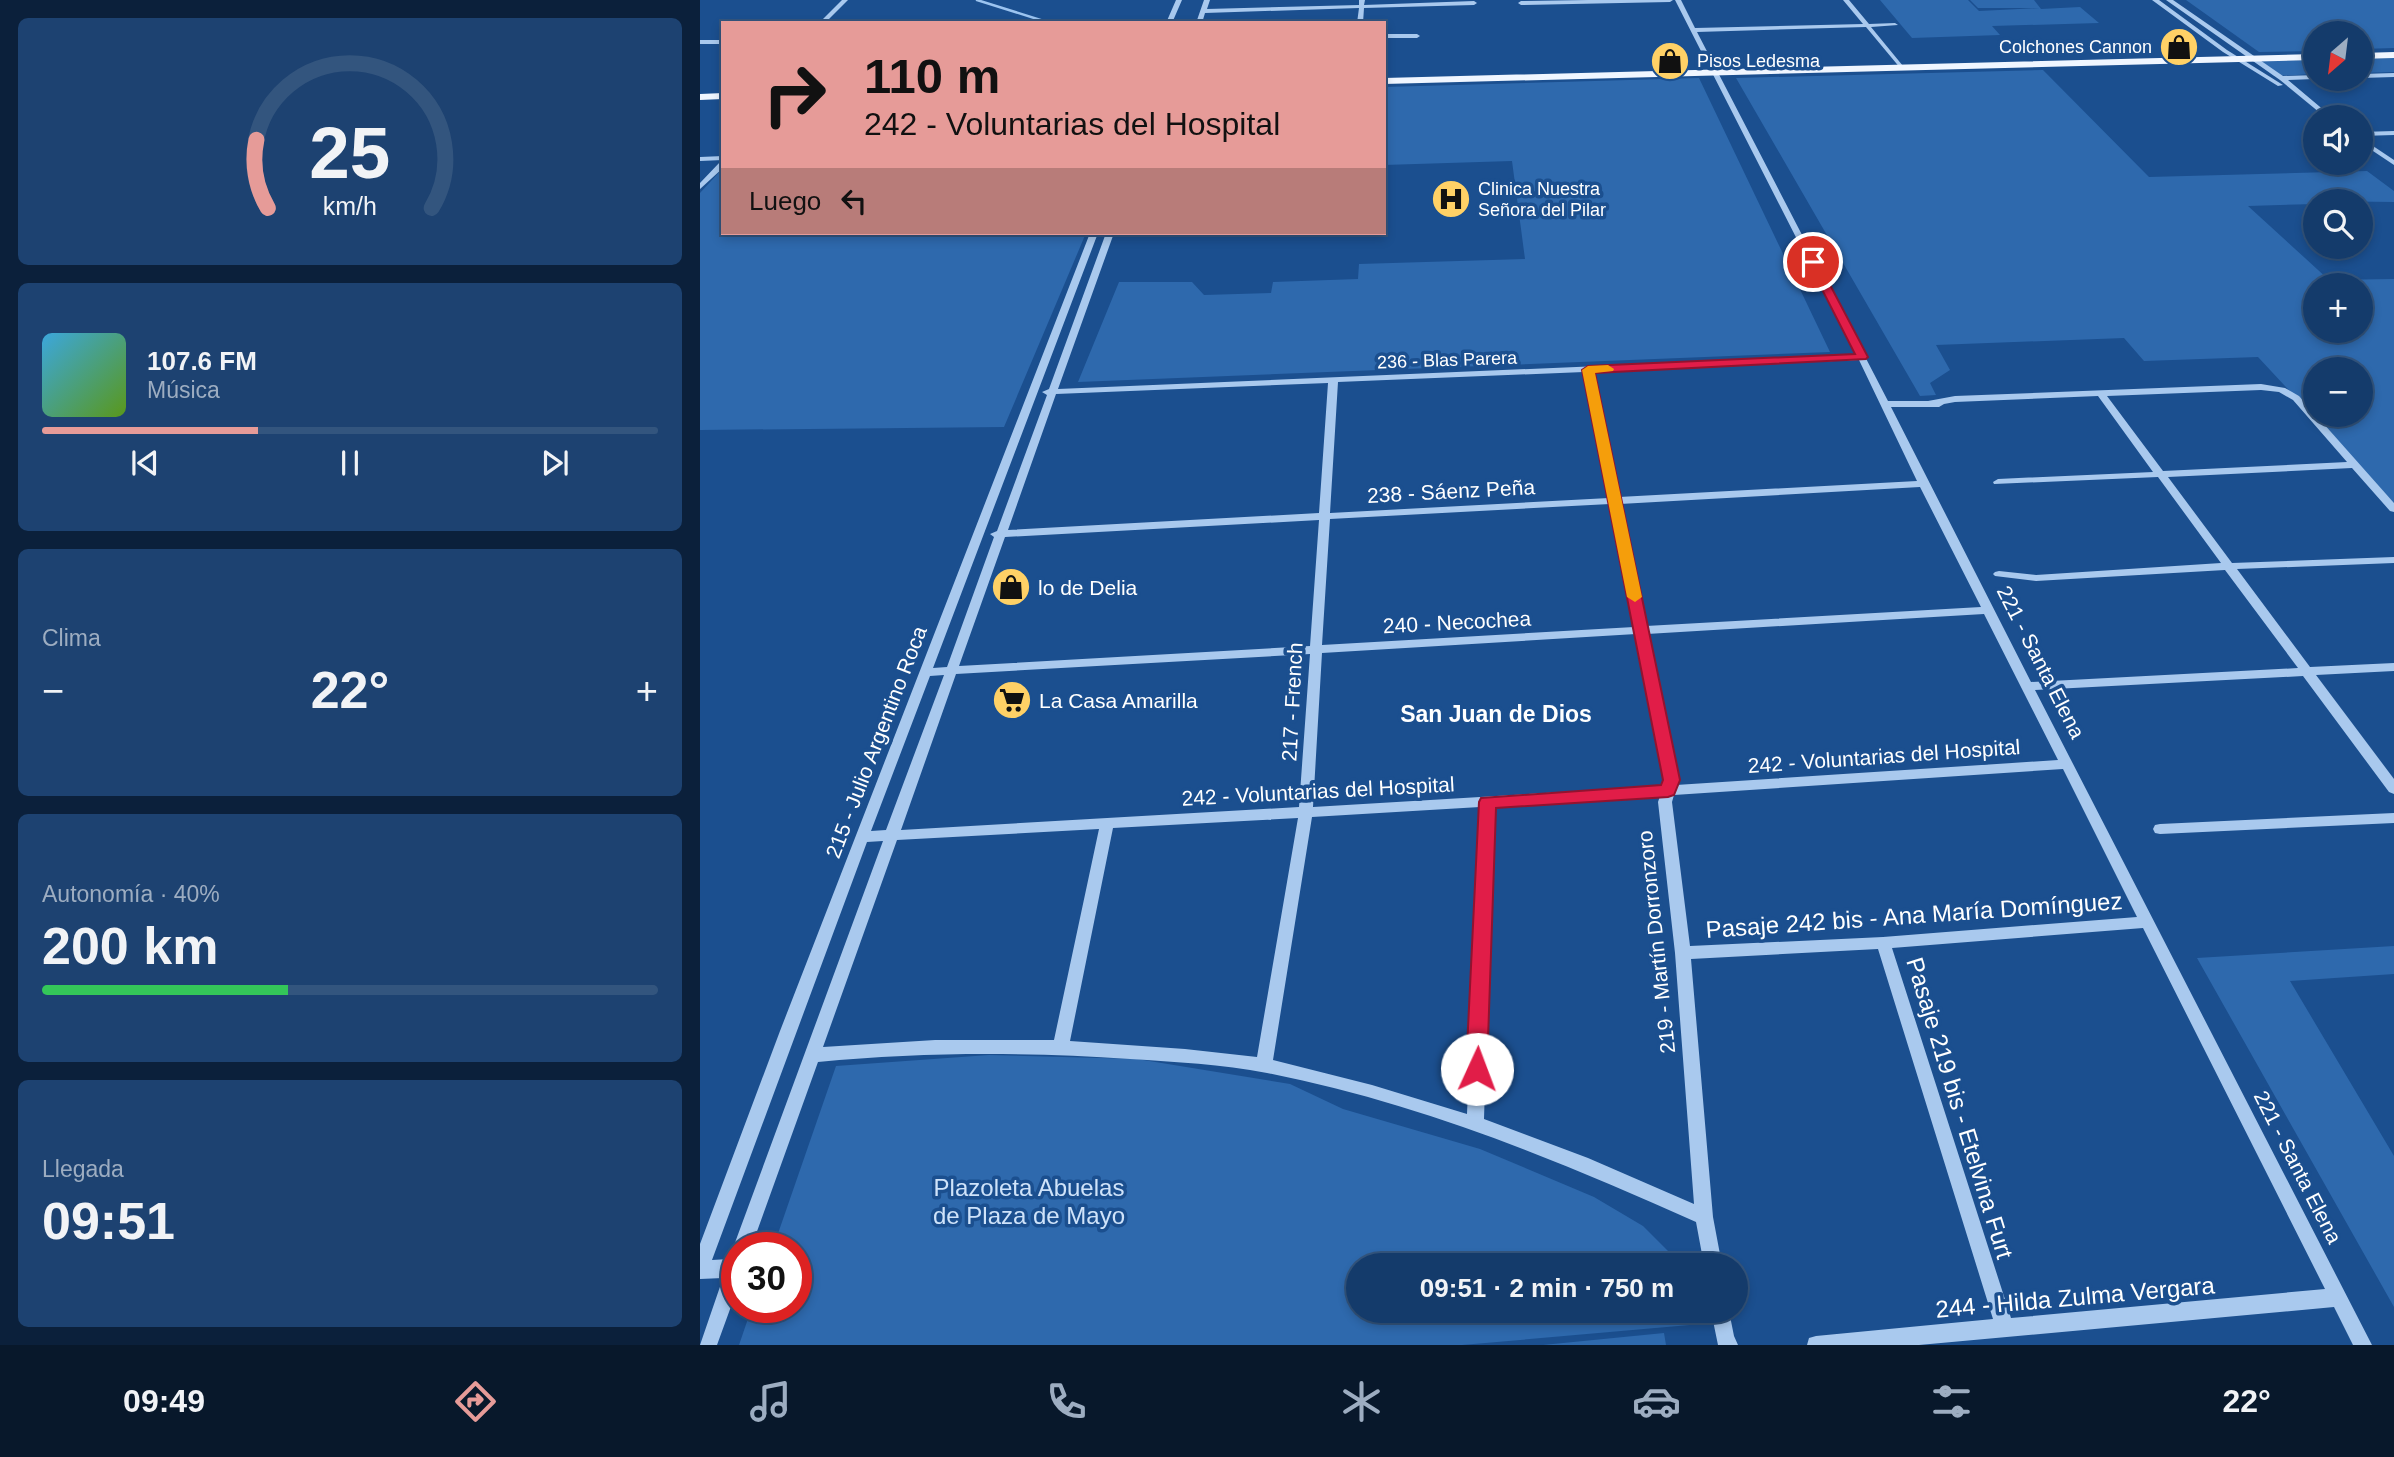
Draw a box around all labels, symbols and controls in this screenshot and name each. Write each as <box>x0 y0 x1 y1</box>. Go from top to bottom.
north arrow <box>2303 21 2373 91</box>
map controls <box>2303 21 2373 427</box>
shop icon: Colchones Cannon <box>2158 26 2200 68</box>
place label: Colchones Cannon <box>1999 37 2152 57</box>
shop icon: Pisos Ledesma <box>1649 40 1691 82</box>
icon: right <box>749 49 840 140</box>
text: 110 m <box>864 49 1000 103</box>
place label: Pisos Ledesma <box>1697 51 1821 71</box>
button: sound <box>2303 105 2373 175</box>
text: 242 - Voluntarias del Hospital <box>864 106 1280 142</box>
text: 25 <box>310 112 390 193</box>
hospital icon: Clinica Nuestra Señora del Pilar <box>1430 178 1472 220</box>
place label: Clinica Nuestra Señora del Pilar <box>1478 179 1606 220</box>
icon: left <box>835 182 873 220</box>
text: Luego <box>749 186 821 216</box>
button: search <box>2303 189 2373 259</box>
text: km/h <box>323 192 377 220</box>
pin <box>1783 232 1843 292</box>
icon: arrive <box>1794 243 1832 281</box>
button: + <box>2303 273 2373 343</box>
text: 107.6 FM <box>147 346 257 376</box>
street label: 236 - Blas Parera <box>1377 348 1518 372</box>
button: − <box>2303 357 2373 427</box>
text: Música <box>147 377 220 403</box>
icon: previous <box>126 444 164 482</box>
icon: pause <box>331 444 369 482</box>
icon: next <box>536 444 574 482</box>
street label: 238 - Sáenz Peña <box>1366 475 1536 507</box>
shop icon: lo de Delia <box>990 566 1032 608</box>
place label: lo de Delia <box>1038 576 1138 599</box>
street label: 221 - Santa Elena <box>1993 582 2090 742</box>
street label: 240 - Necochea <box>1382 607 1532 637</box>
street label: 215 - Julio Argentino Roca <box>821 623 931 861</box>
text: Clima <box>42 625 101 651</box>
street label: 217 - French <box>1277 642 1307 762</box>
text: 22° <box>311 661 389 719</box>
text: − <box>42 670 64 712</box>
text: + <box>636 670 658 712</box>
supermarket icon: La Casa Amarilla <box>991 679 1033 721</box>
place label: La Casa Amarilla <box>1039 689 1198 712</box>
district label: San Juan de Dios <box>1400 701 1592 727</box>
street label: 242 - Voluntarias del Hospital <box>1747 735 2021 777</box>
street label: 242 - Voluntarias del Hospital <box>1181 772 1455 810</box>
street label: 219 - Martín Dorronzoro <box>1633 829 1679 1055</box>
text: Autonomía · 40% <box>42 881 220 907</box>
street label: Pasaje 242 bis - Ana María Domínguez <box>1705 887 2123 943</box>
text: 200 km <box>42 917 218 975</box>
street label: Pasaje 219 bis - Etelvina Furt <box>1901 954 2019 1262</box>
position arrow <box>1440 1032 1514 1106</box>
street label: 221 - Santa Elena <box>2250 1087 2347 1247</box>
text: Llegada <box>42 1156 124 1182</box>
park label: Plazoleta Abuelas de Plaza de Mayo <box>933 1174 1125 1229</box>
text: 09:51 <box>42 1192 175 1250</box>
speed limit sign: 30 <box>721 1232 812 1323</box>
street label: 244 - Hilda Zulma Vergara <box>1934 1271 2216 1323</box>
text: 09:51 · 2 min · 750 m <box>1420 1273 1674 1303</box>
icon: directions <box>451 1377 500 1426</box>
icon: music <box>746 1377 795 1426</box>
icon: phone <box>1042 1377 1091 1426</box>
icon: climate <box>1337 1377 1386 1426</box>
icon: car <box>1632 1377 1681 1426</box>
icon: filters <box>1927 1377 1976 1426</box>
text: 09:49 <box>123 1383 205 1419</box>
text: 22° <box>2222 1383 2271 1419</box>

